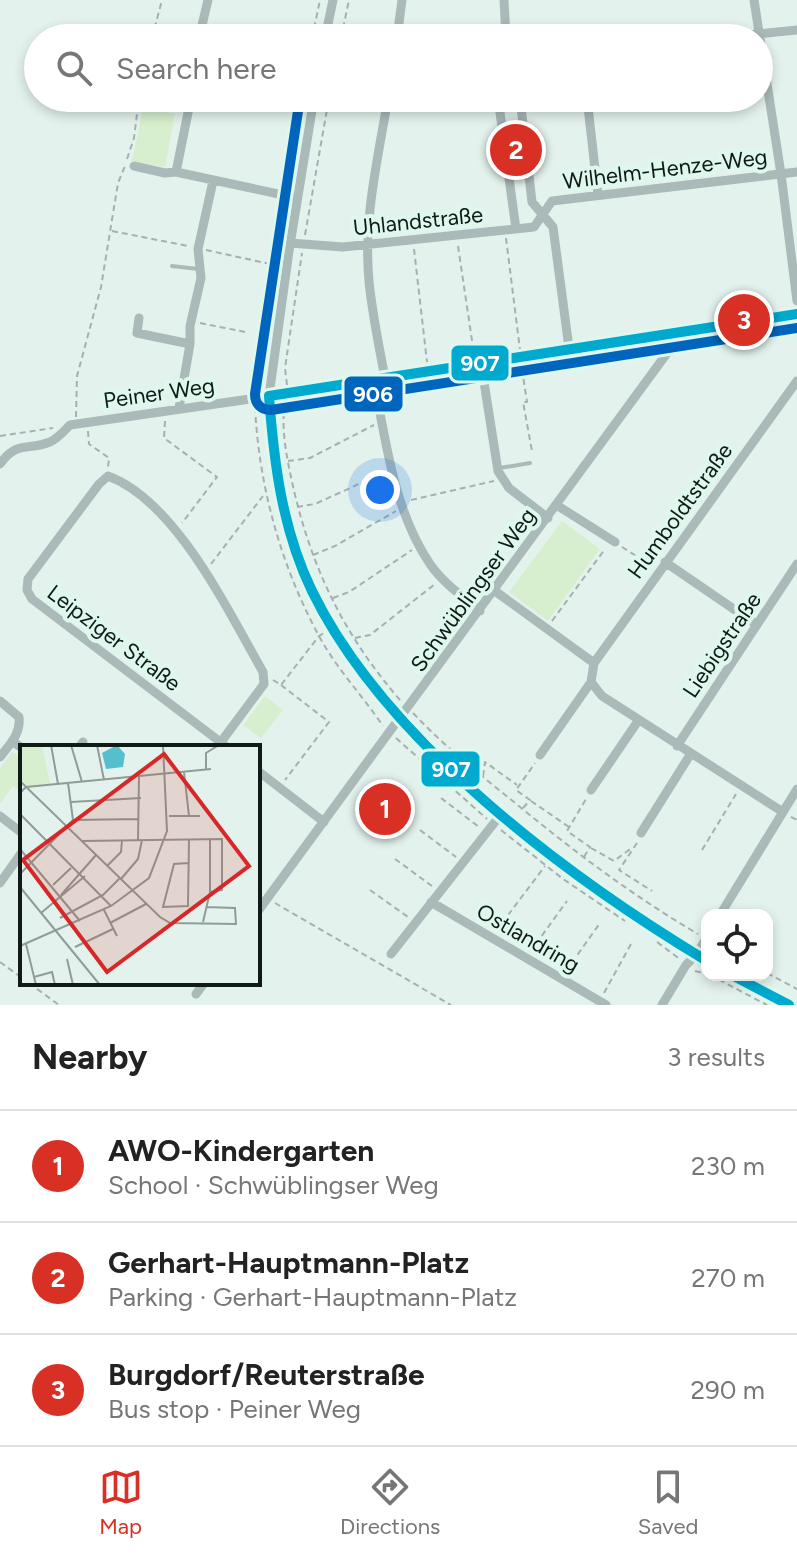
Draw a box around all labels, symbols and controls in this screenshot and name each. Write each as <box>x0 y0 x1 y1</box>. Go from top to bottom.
search box <box>24 24 773 112</box>
icon: search <box>52 46 96 90</box>
text: Search here <box>116 50 276 87</box>
pin: 2 <box>490 120 542 180</box>
street label: Wilhelm-Henze-Weg <box>561 143 769 195</box>
street label: Uhlandstraße <box>352 201 484 241</box>
pin: 3 <box>718 290 770 350</box>
line badge: 907 <box>450 344 510 382</box>
text: 907 <box>460 350 500 377</box>
street label: Peiner Weg <box>102 372 216 414</box>
line badge: 906 <box>343 375 404 413</box>
text: 906 <box>353 381 393 408</box>
street label: Humboldtstraße <box>622 438 738 584</box>
your location <box>360 470 400 510</box>
street label: Schwüblingser Weg <box>405 503 541 677</box>
street label: Leipziger Straße <box>42 579 186 697</box>
street label: Liebigstraße <box>677 587 767 703</box>
inset map <box>20 745 260 985</box>
line badge: 907 <box>420 750 481 788</box>
text: 907 <box>431 756 471 783</box>
pin: 1 <box>359 779 411 839</box>
street label: Ostlandring <box>472 898 584 978</box>
map controls <box>701 909 773 981</box>
button: locate <box>701 909 773 981</box>
text: Nearby <box>32 1037 147 1078</box>
text: 3 results <box>667 1041 765 1073</box>
text: AWO-Kindergarten <box>108 1132 374 1169</box>
text: 1 <box>53 1150 63 1182</box>
text: 230 m <box>691 1150 765 1182</box>
text: School · Schwüblingser Weg <box>108 1169 439 1201</box>
text: Gerhart-Hauptmann-Platz <box>108 1244 469 1281</box>
text: 2 <box>50 1262 66 1294</box>
text: 270 m <box>691 1262 765 1294</box>
text: Parking · Gerhart-Hauptmann-Platz <box>108 1281 517 1313</box>
text: Burgdorf/Reuterstraße <box>108 1356 425 1393</box>
text: 3 <box>51 1374 65 1406</box>
text: 290 m <box>691 1374 765 1406</box>
text: Bus stop · Peiner Weg <box>108 1393 361 1425</box>
tab: Map <box>99 1465 143 1540</box>
tab: Directions <box>340 1465 440 1540</box>
tab: Saved <box>638 1465 698 1540</box>

